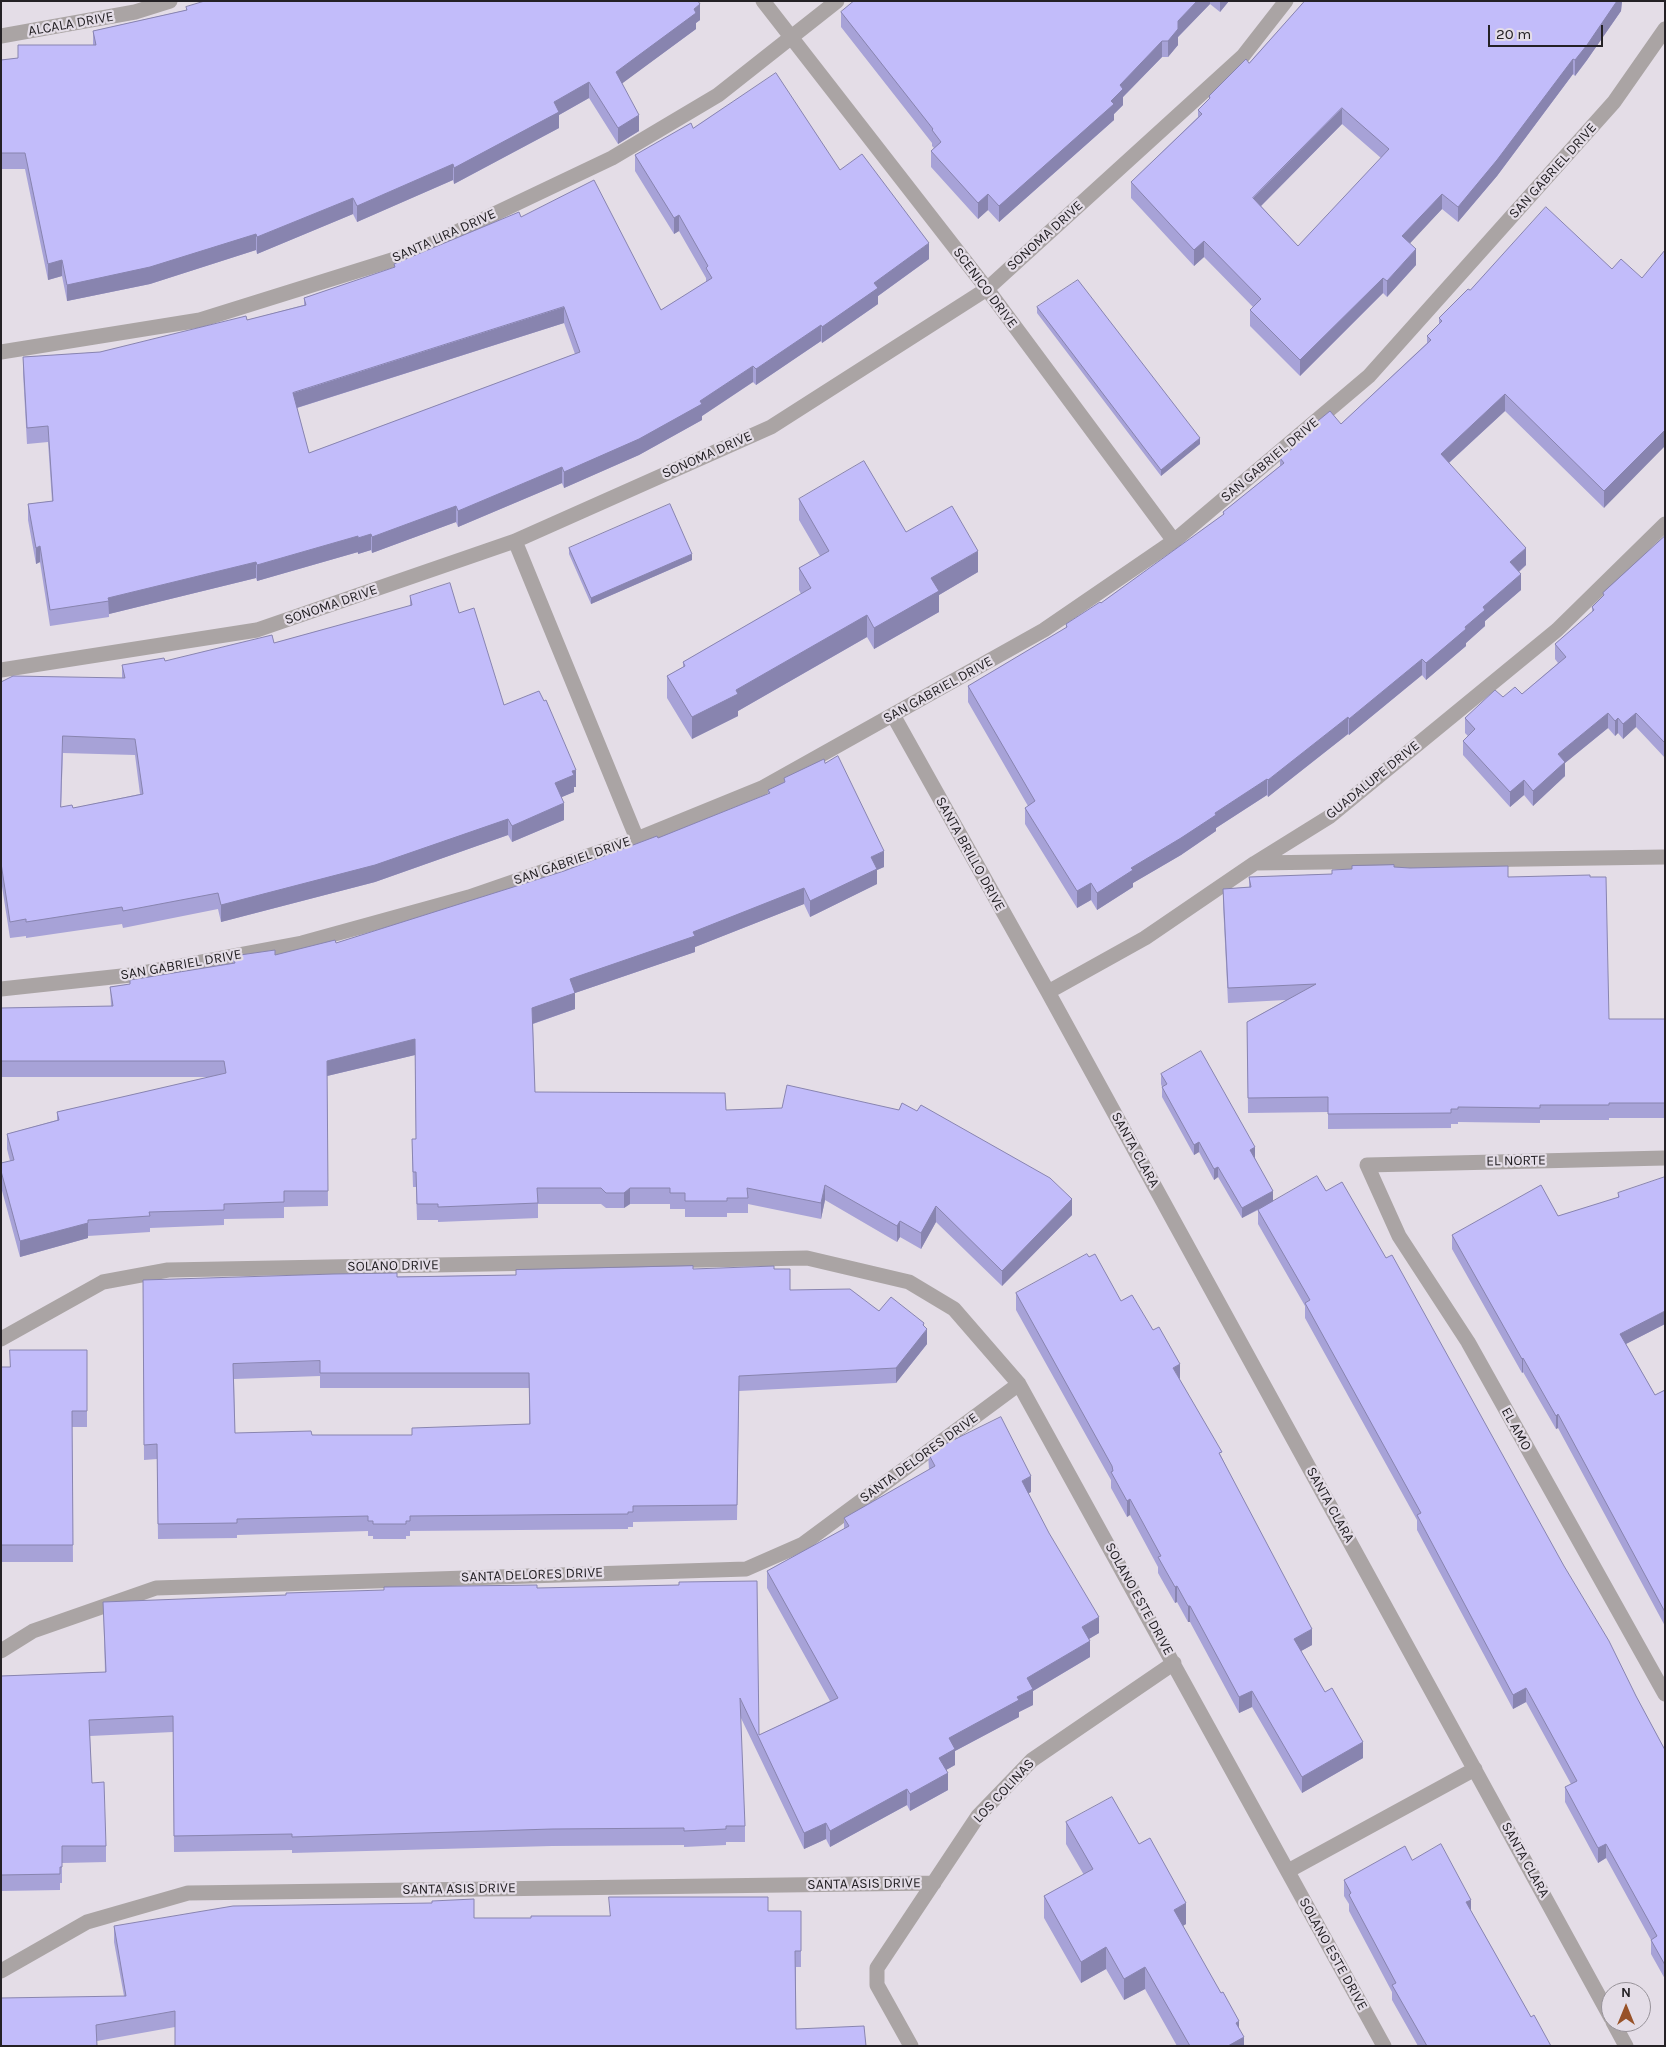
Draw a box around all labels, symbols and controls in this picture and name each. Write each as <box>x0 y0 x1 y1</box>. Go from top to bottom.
street label: ALCALA DRIVE <box>27 8 115 40</box>
scale bar <box>1491 15 1606 47</box>
text: 20 m <box>1496 25 1531 43</box>
street label: SAN GABRIEL DRIVE <box>1506 120 1600 222</box>
street label: SONOMA DRIVE <box>1003 197 1087 275</box>
street label: SANTA LIRA DRIVE <box>390 206 498 266</box>
street label: SCENICO DRIVE <box>949 244 1021 332</box>
street label: SAN GABRIEL DRIVE <box>1218 414 1322 506</box>
street label: SONOMA DRIVE <box>659 428 755 482</box>
street label: SONOMA DRIVE <box>282 581 380 629</box>
street label: SAN GABRIEL DRIVE <box>880 653 996 727</box>
street label: GUADALUPE DRIVE <box>1323 737 1423 823</box>
street label: SANTA BRILLO DRIVE <box>932 794 1008 914</box>
street label: SAN GABRIEL DRIVE <box>511 833 633 889</box>
street label: SAN GABRIEL DRIVE <box>119 946 243 984</box>
street label: SANTA CLARA <box>1107 1109 1163 1191</box>
street label: EL NORTE <box>1486 1152 1546 1170</box>
street label: SOLANO DRIVE <box>347 1257 439 1275</box>
street label: EL AMO <box>1497 1405 1535 1453</box>
street label: SANTA DELORES DRIVE <box>857 1409 981 1507</box>
street label: SANTA CLARA <box>1302 1464 1358 1546</box>
street label: SOLANO ESTE DRIVE <box>1101 1540 1177 1658</box>
street label: SANTA DELORES DRIVE <box>461 1564 603 1586</box>
street label: LOS COLINAS <box>970 1755 1038 1827</box>
street label: SANTA CLARA <box>1497 1819 1553 1901</box>
street label: SANTA ASIS DRIVE <box>807 1875 921 1893</box>
street label: SANTA ASIS DRIVE <box>402 1880 516 1898</box>
street label: SOLANO ESTE DRIVE <box>1295 1895 1371 2013</box>
north arrow <box>1601 1982 1651 2032</box>
text: N <box>1621 1984 1631 2001</box>

